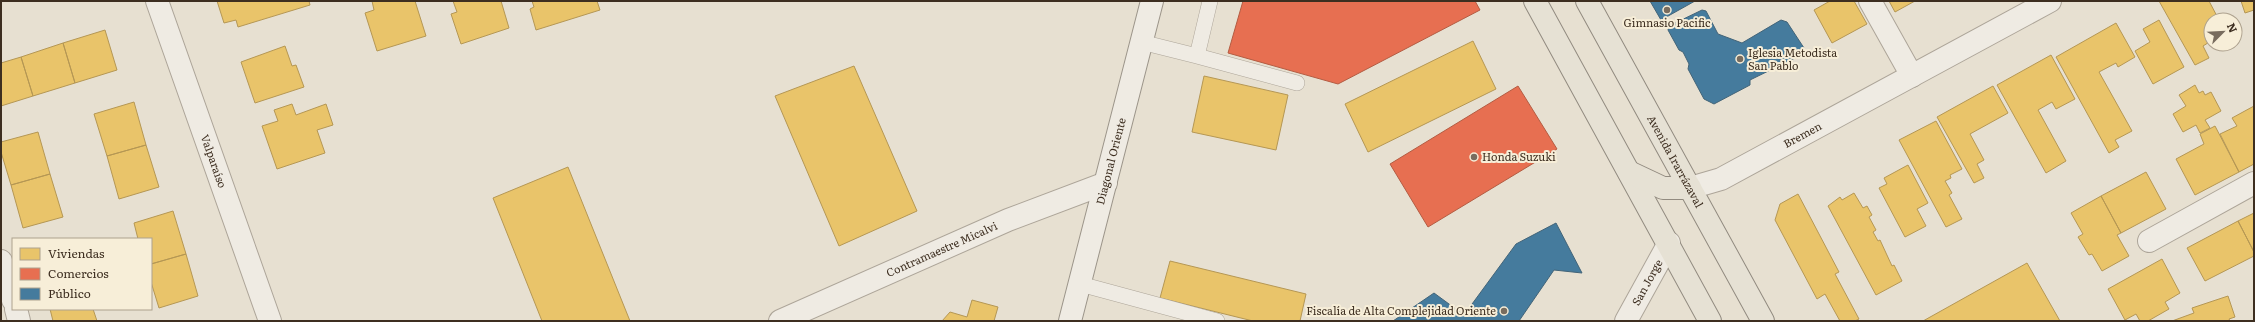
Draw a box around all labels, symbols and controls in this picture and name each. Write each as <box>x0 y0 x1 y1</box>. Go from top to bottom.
marker: Gimnasio Pacific <box>1662 5 1672 15</box>
north arrow <box>2203 12 2243 52</box>
place label: Gimnasio Pacific <box>1623 14 1711 30</box>
text: N <box>2224 20 2242 35</box>
place label: Iglesia Metodista San Pablo <box>1748 44 1837 73</box>
marker: Iglesia Metodista San Pablo <box>1735 54 1745 64</box>
street label: Avenida Irarrázaval <box>1644 112 1708 210</box>
street label: Diagonal Oriente <box>1091 115 1129 206</box>
street label: Bremen <box>1780 117 1824 151</box>
street label: Valparaíso <box>198 132 231 190</box>
place label: Honda Suzuki <box>1482 148 1556 164</box>
marker: Honda Suzuki <box>1469 152 1479 162</box>
street label: Contramaestre Micalvi <box>883 217 1000 280</box>
legend <box>12 238 152 310</box>
text: Viviendas <box>48 244 105 262</box>
street label: San Jorge <box>1627 256 1666 308</box>
text: Comercios <box>48 264 109 282</box>
text: Público <box>48 284 91 302</box>
place label: Fiscalía de Alta Complejidad Oriente <box>1306 302 1496 318</box>
marker: Fiscalía de Alta Complejidad Oriente <box>1499 306 1509 316</box>

